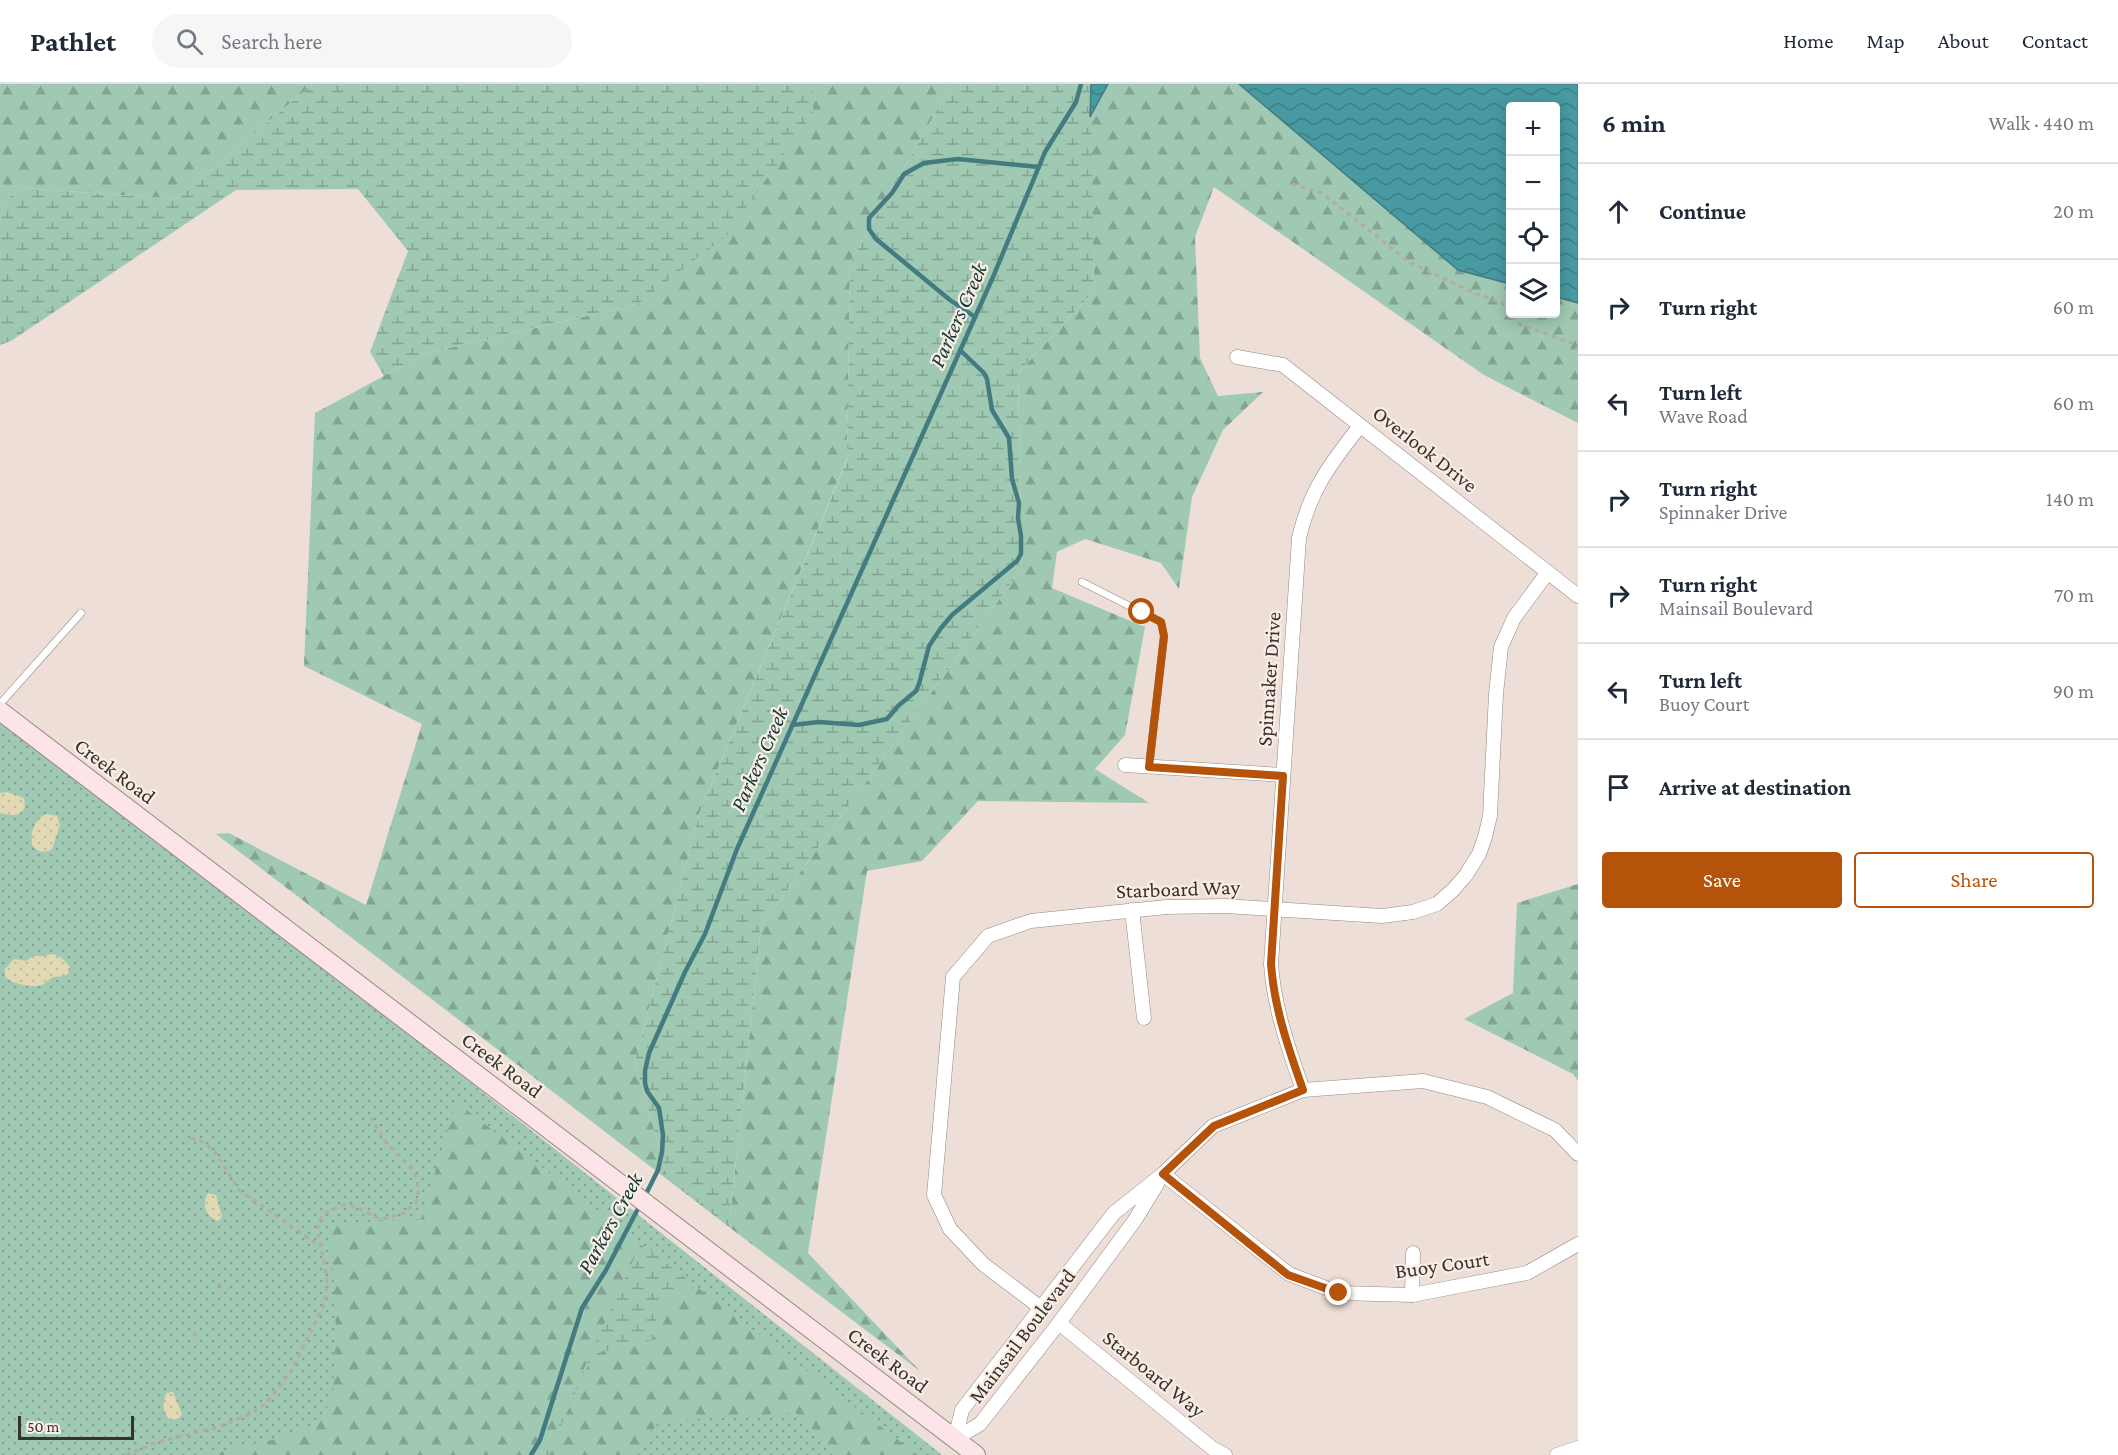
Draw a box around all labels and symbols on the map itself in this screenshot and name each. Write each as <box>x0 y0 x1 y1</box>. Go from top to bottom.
water label: Parkers Creek <box>924 258 993 371</box>
street label: Overlook Drive <box>1368 401 1482 497</box>
route start <box>1128 598 1154 624</box>
street label: Spinnaker Drive <box>1252 611 1286 747</box>
water label: Parkers Creek <box>725 702 794 815</box>
street label: Creek Road <box>70 733 160 809</box>
street label: Starboard Way <box>1115 875 1241 903</box>
street label: Creek Road <box>457 1027 547 1103</box>
water label: Parkers Creek <box>572 1167 649 1278</box>
street label: Buoy Court <box>1393 1246 1492 1283</box>
street label: Mainsail Boulevard <box>964 1264 1080 1408</box>
route end <box>1325 1279 1351 1305</box>
street label: Creek Road <box>843 1322 933 1398</box>
street label: Starboard Way <box>1098 1326 1210 1423</box>
scale bar <box>18 1413 134 1440</box>

